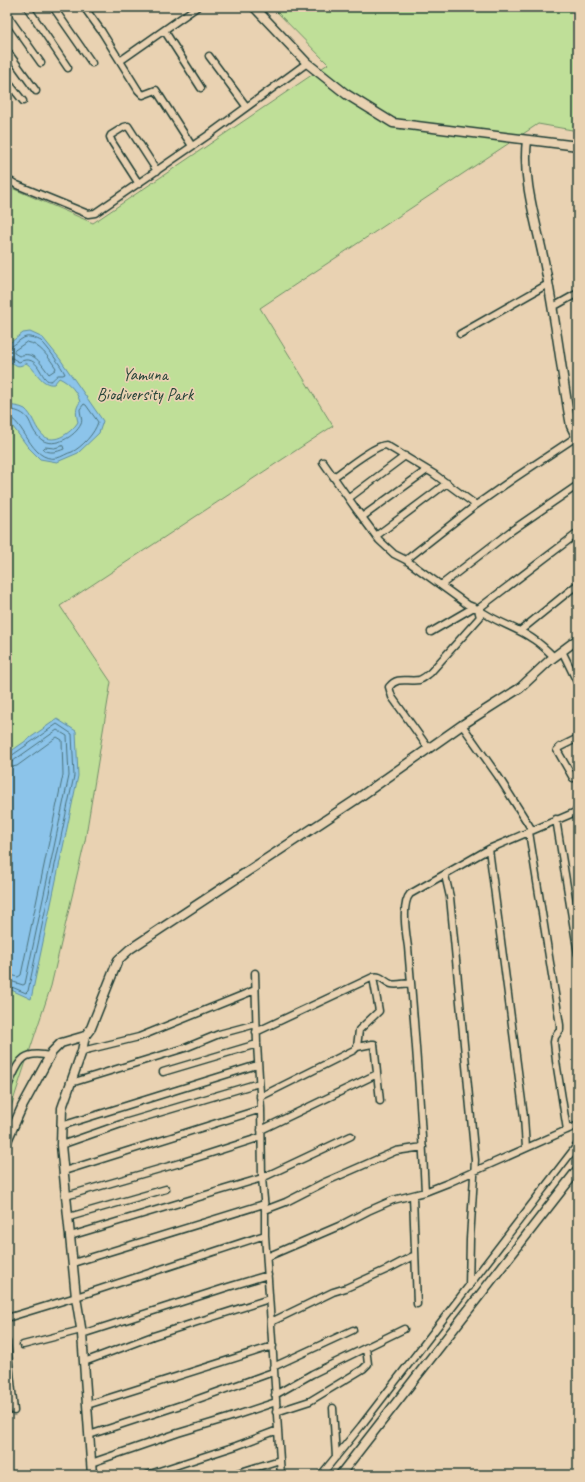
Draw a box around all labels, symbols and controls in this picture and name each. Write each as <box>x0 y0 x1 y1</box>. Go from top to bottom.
park label: Yamuna Biodiversity Park <box>97 364 195 405</box>

